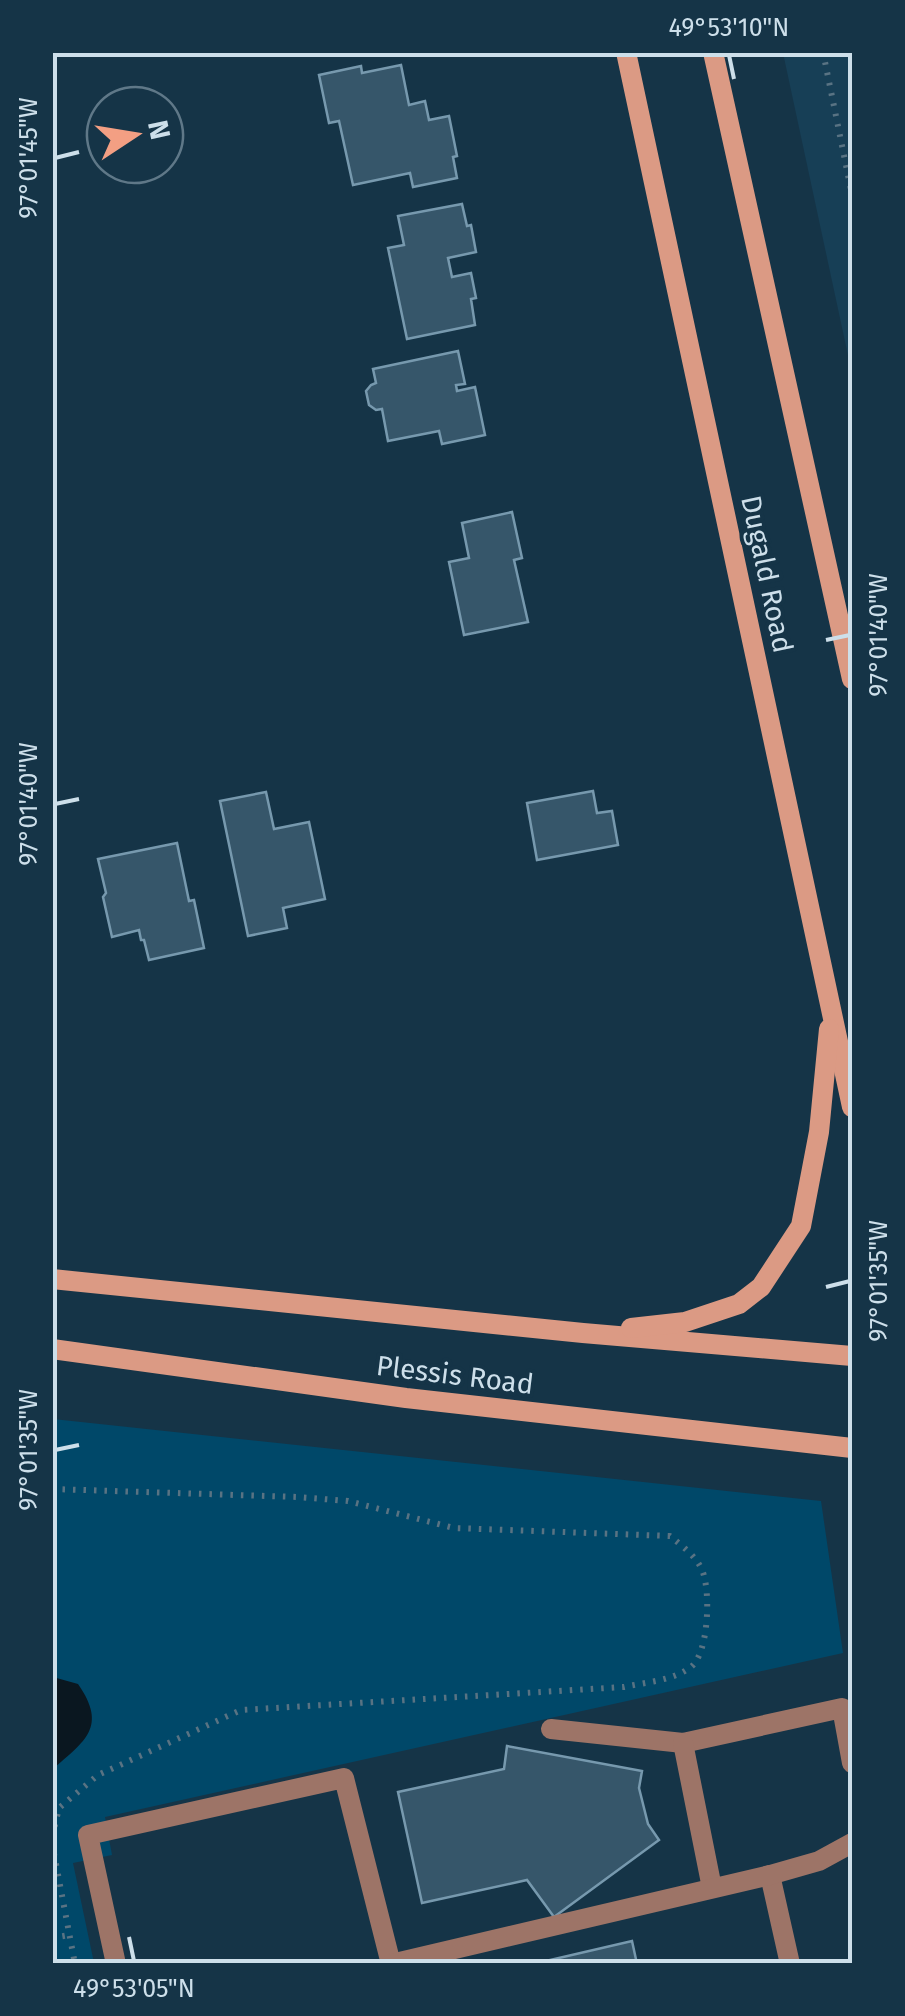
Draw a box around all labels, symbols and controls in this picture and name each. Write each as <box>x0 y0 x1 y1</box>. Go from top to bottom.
text: 49°53'10"N <box>669 13 789 43</box>
north arrow <box>85 85 185 185</box>
text: 97°01'45"W <box>14 97 44 219</box>
text: N <box>141 117 177 142</box>
street label: Dugald Road <box>734 492 800 656</box>
text: 97°01'40"W <box>864 573 894 697</box>
text: 97°01'40"W <box>14 742 44 866</box>
text: 97°01'35"W <box>864 1220 894 1342</box>
street label: Plessis Road <box>375 1349 535 1401</box>
text: 97°01'35"W <box>14 1389 44 1511</box>
text: 49°53'05"N <box>73 1974 195 2004</box>

